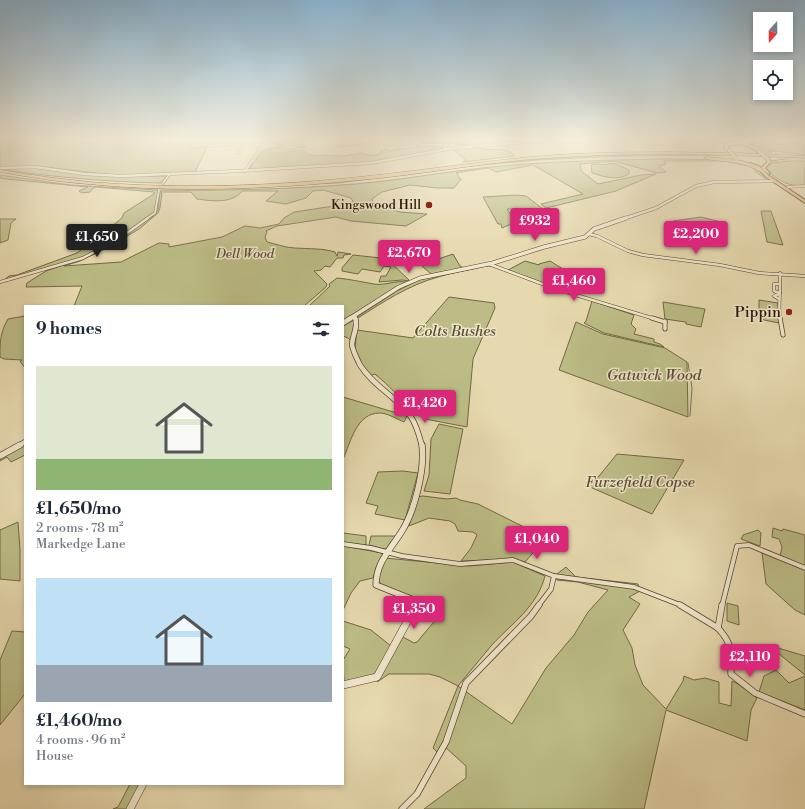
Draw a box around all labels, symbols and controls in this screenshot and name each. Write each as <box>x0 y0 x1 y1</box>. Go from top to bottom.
north arrow <box>753 12 793 52</box>
map controls <box>753 12 793 100</box>
button: locate <box>753 60 793 100</box>
place label: Kingswood Hill <box>331 197 421 213</box>
marker: Kingswood Hill <box>424 200 434 210</box>
pin: £932 <box>511 208 559 242</box>
text: £932 <box>519 213 551 229</box>
pin: £2,200 <box>663 221 729 255</box>
pin: £1,650 <box>64 224 130 258</box>
text: £2,200 <box>673 226 719 242</box>
text: £1,650 <box>75 229 119 245</box>
pin: £2,670 <box>376 240 442 274</box>
text: £2,670 <box>387 245 431 261</box>
park label: Dell Wood <box>215 246 275 262</box>
pin: £1,460 <box>541 268 607 302</box>
text: £1,460 <box>552 273 596 289</box>
place label: Pippin <box>735 303 781 322</box>
marker: Pippin <box>784 307 794 317</box>
text: 9 homes <box>36 318 102 340</box>
icon: filters <box>310 318 332 340</box>
park label: Colts Bushes <box>414 322 496 341</box>
park label: Gatwick Wood <box>607 366 702 385</box>
pin: £1,420 <box>392 390 458 424</box>
icon: home <box>148 392 220 464</box>
text: £1,420 <box>403 395 447 411</box>
park label: Furzefield Copse <box>585 473 695 492</box>
text: £1,650/mo <box>36 498 121 520</box>
text: 2 rooms · 78 m² <box>36 520 124 536</box>
pin: £1,040 <box>504 526 570 560</box>
text: £1,040 <box>514 531 560 547</box>
text: Markedge Lane <box>36 536 125 552</box>
pin: £1,350 <box>381 596 447 630</box>
text: £1,350 <box>392 601 436 617</box>
icon: home <box>148 604 220 676</box>
pin: £2,110 <box>717 644 783 678</box>
text: £2,110 <box>729 649 771 665</box>
text: £1,460/mo <box>36 710 122 732</box>
text: 4 rooms · 96 m² <box>36 732 125 748</box>
text: House <box>36 748 73 764</box>

